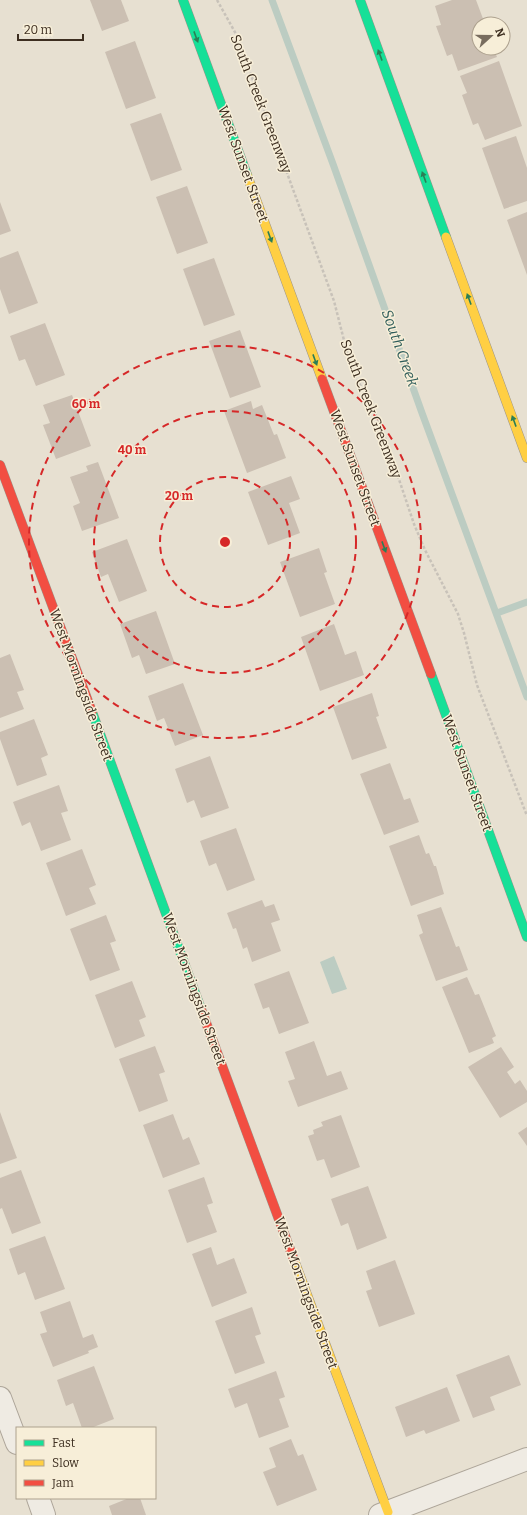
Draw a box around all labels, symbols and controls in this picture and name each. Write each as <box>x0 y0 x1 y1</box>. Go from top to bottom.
scale bar <box>18 16 83 42</box>
north arrow <box>471 16 511 56</box>
text: 20 m <box>24 23 53 37</box>
text: N <box>492 26 508 39</box>
one-way arrow <box>194 31 200 43</box>
street label: South Creek Greenway <box>227 32 296 176</box>
one-way arrow <box>376 49 382 61</box>
street label: West Sunset Street <box>214 103 272 225</box>
one-way arrow <box>421 171 427 183</box>
one-way arrow <box>267 232 273 244</box>
one-way arrow <box>466 293 472 305</box>
water label: South Creek <box>378 307 423 390</box>
street label: South Creek Greenway <box>337 337 406 481</box>
one-way arrow <box>312 354 318 366</box>
text: 60 m <box>72 397 101 411</box>
street label: West Sunset Street <box>326 407 384 529</box>
one-way arrow <box>510 415 516 427</box>
text: 40 m <box>118 443 147 457</box>
text: 20 m <box>165 489 194 503</box>
centre of rings <box>218 535 232 549</box>
one-way arrow <box>381 542 387 554</box>
street label: West Morningside Street <box>46 607 116 763</box>
street label: West Sunset Street <box>438 712 496 834</box>
street label: West Morningside Street <box>159 911 229 1067</box>
street label: West Morningside Street <box>271 1215 341 1371</box>
legend <box>16 1427 156 1499</box>
text: Fast <box>52 1436 76 1450</box>
text: Slow <box>52 1456 79 1470</box>
text: Jam <box>51 1476 74 1490</box>

